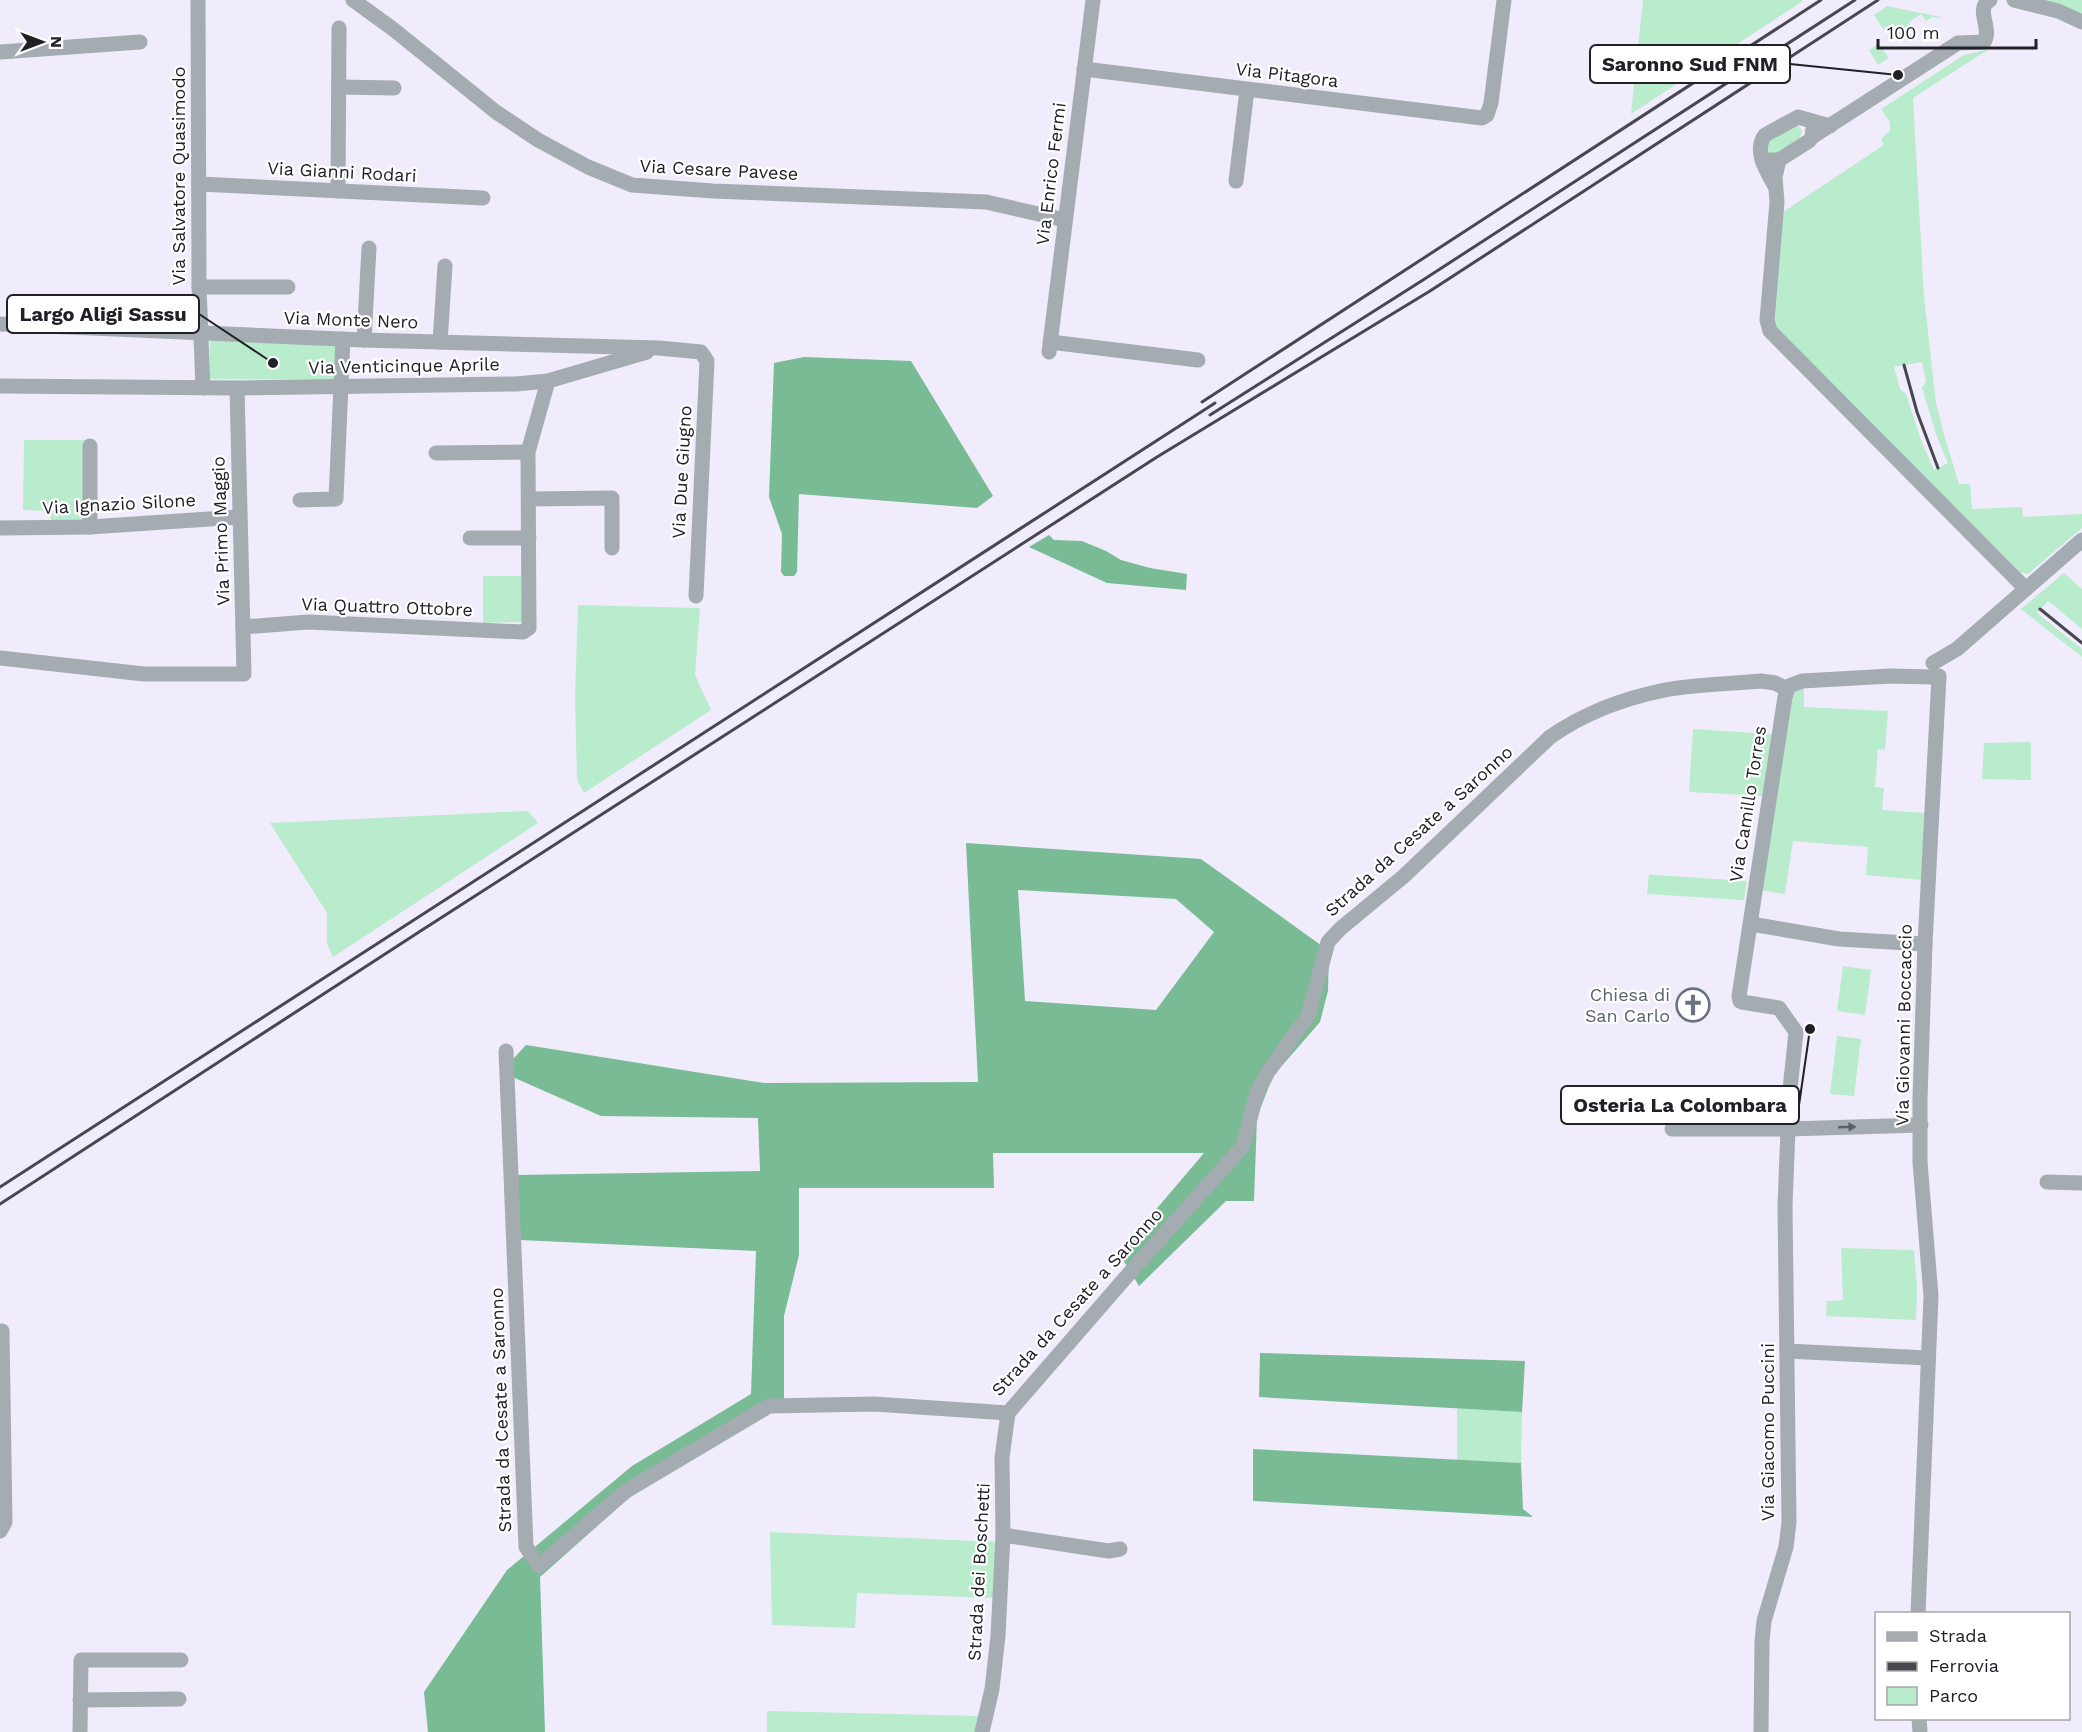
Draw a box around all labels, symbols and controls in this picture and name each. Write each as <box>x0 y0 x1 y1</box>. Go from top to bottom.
north arrow <box>12 12 72 72</box>
scale bar <box>1878 12 2036 50</box>
text: 100 m <box>1887 22 1940 43</box>
text: N <box>47 36 66 48</box>
callout: Saronno Sud FNM <box>1590 45 1790 83</box>
text: Saronno Sud FNM <box>1602 52 1778 76</box>
street label: Via Pitagora <box>1234 58 1340 91</box>
street label: Via Salvatore Quasimodo <box>168 66 189 286</box>
street label: Via Enrico Fermi <box>1031 101 1070 247</box>
street label: Via Cesare Pavese <box>639 155 799 184</box>
street label: Via Gianni Rodari <box>267 157 417 186</box>
callout: Largo Aligi Sassu <box>7 295 199 333</box>
text: Largo Aligi Sassu <box>19 302 187 326</box>
street label: Via Monte Nero <box>283 307 419 332</box>
street label: Via Venticinque Aprile <box>308 353 500 378</box>
street label: Via Due Giugno <box>668 405 695 539</box>
street label: Via Primo Maggio <box>207 456 234 606</box>
street label: Via Ignazio Silone <box>42 489 196 518</box>
street label: Via Quattro Ottobre <box>301 593 473 620</box>
street label: Via Camillo Torres <box>1725 724 1770 884</box>
street label: Strada da Cesate a Saronno <box>1320 741 1517 920</box>
street label: Via Giovanni Boccaccio <box>1891 924 1916 1126</box>
place label: Chiesa di San Carlo <box>1585 984 1670 1026</box>
church icon: Chiesa di San Carlo <box>1675 987 1711 1023</box>
callout: Osteria La Colombara <box>1561 1086 1799 1124</box>
text: Osteria La Colombara <box>1573 1093 1787 1117</box>
one-way arrow <box>1837 1122 1856 1132</box>
street label: Strada da Cesate a Saronno <box>987 1203 1166 1400</box>
street label: Strada da Cesate a Saronno <box>486 1287 515 1533</box>
street label: Via Giacomo Puccini <box>1757 1343 1778 1521</box>
street label: Strada dei Boschetti <box>963 1482 994 1662</box>
legend <box>1875 1612 2070 1720</box>
text: Strada <box>1929 1625 1987 1646</box>
text: Ferrovia <box>1929 1655 1999 1676</box>
text: Parco <box>1929 1685 1978 1706</box>

